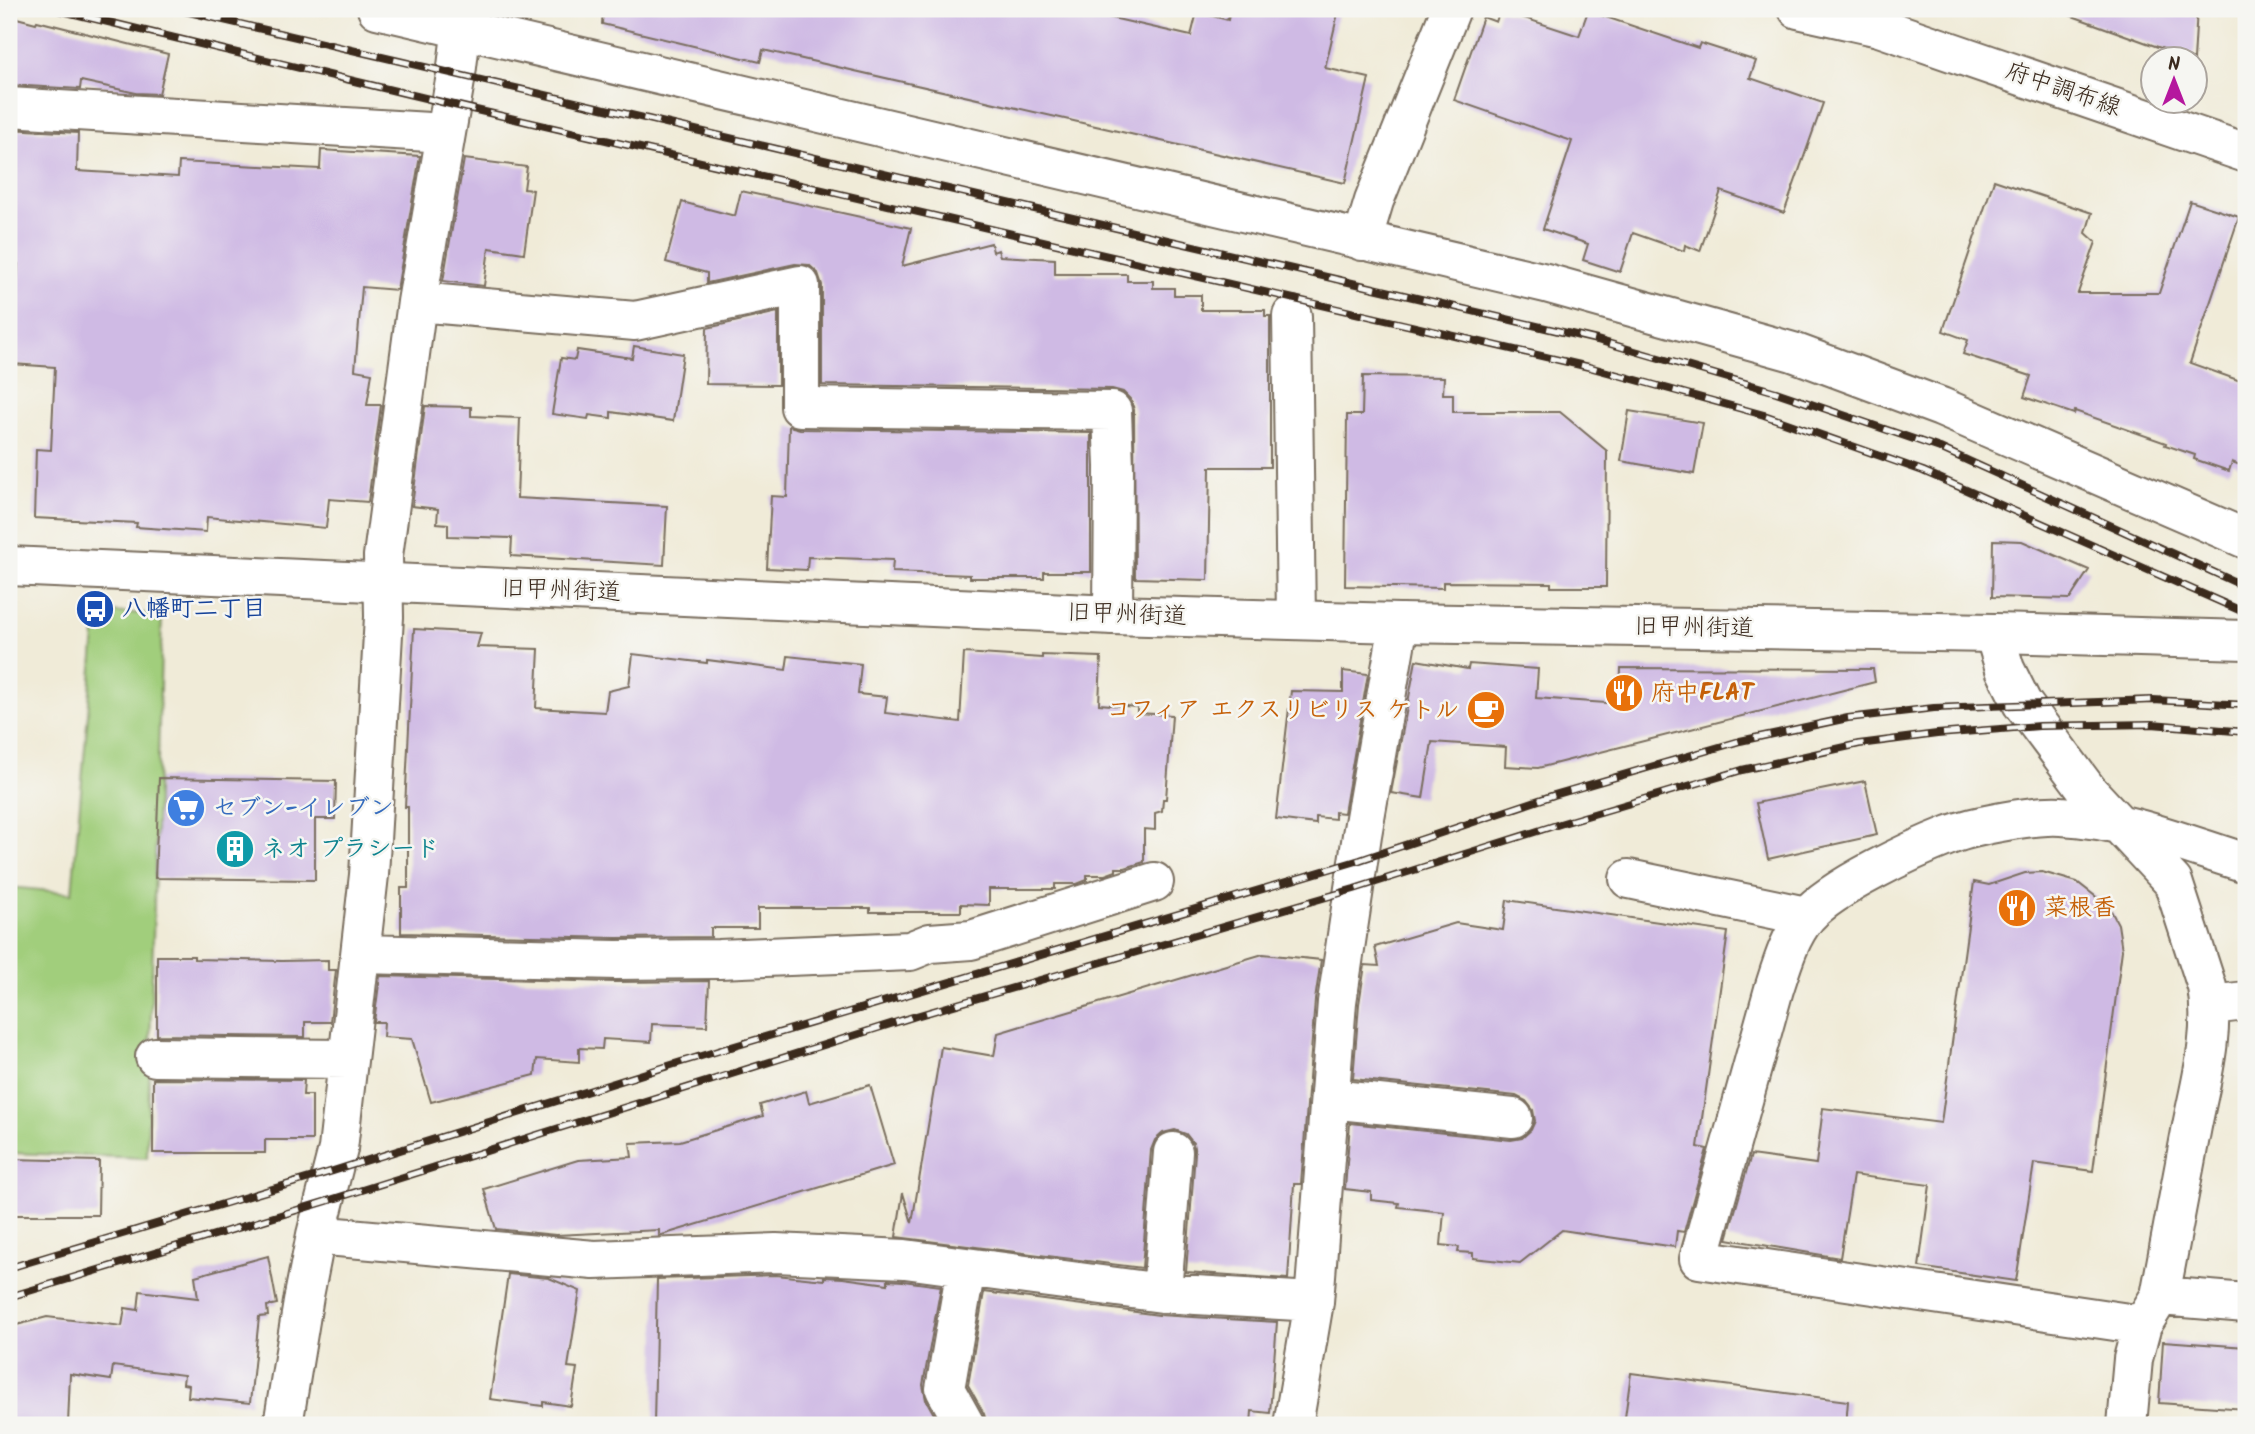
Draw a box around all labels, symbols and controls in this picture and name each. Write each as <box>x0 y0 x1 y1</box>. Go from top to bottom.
north arrow <box>2140 46 2210 116</box>
text: N <box>2168 50 2180 80</box>
street label: 府中調布線 <box>2000 52 2126 128</box>
street label: 旧甲州街道 <box>500 569 622 613</box>
bus stop icon: 八幡町二丁目 <box>74 588 116 630</box>
place label: 八幡町二丁目 <box>122 590 266 629</box>
street label: 旧甲州街道 <box>1066 593 1188 637</box>
street label: 旧甲州街道 <box>1634 607 1754 649</box>
restaurant icon: 府中FLAT <box>1603 672 1645 714</box>
place label: 府中FLAT <box>1651 674 1755 713</box>
cafe icon: コフィア エクスリビリス ケトル <box>1465 689 1507 731</box>
place label: コフィア エクスリビリス ケトル <box>1106 691 1459 730</box>
supermarket icon: セブン-イレブン <box>165 787 207 829</box>
place label: セブン-イレブン <box>213 789 394 828</box>
building icon: ネオ プラシード <box>214 828 256 870</box>
place label: ネオ プラシード <box>262 830 439 869</box>
restaurant icon: 菜根香 <box>1996 887 2038 929</box>
place label: 菜根香 <box>2044 889 2116 928</box>

